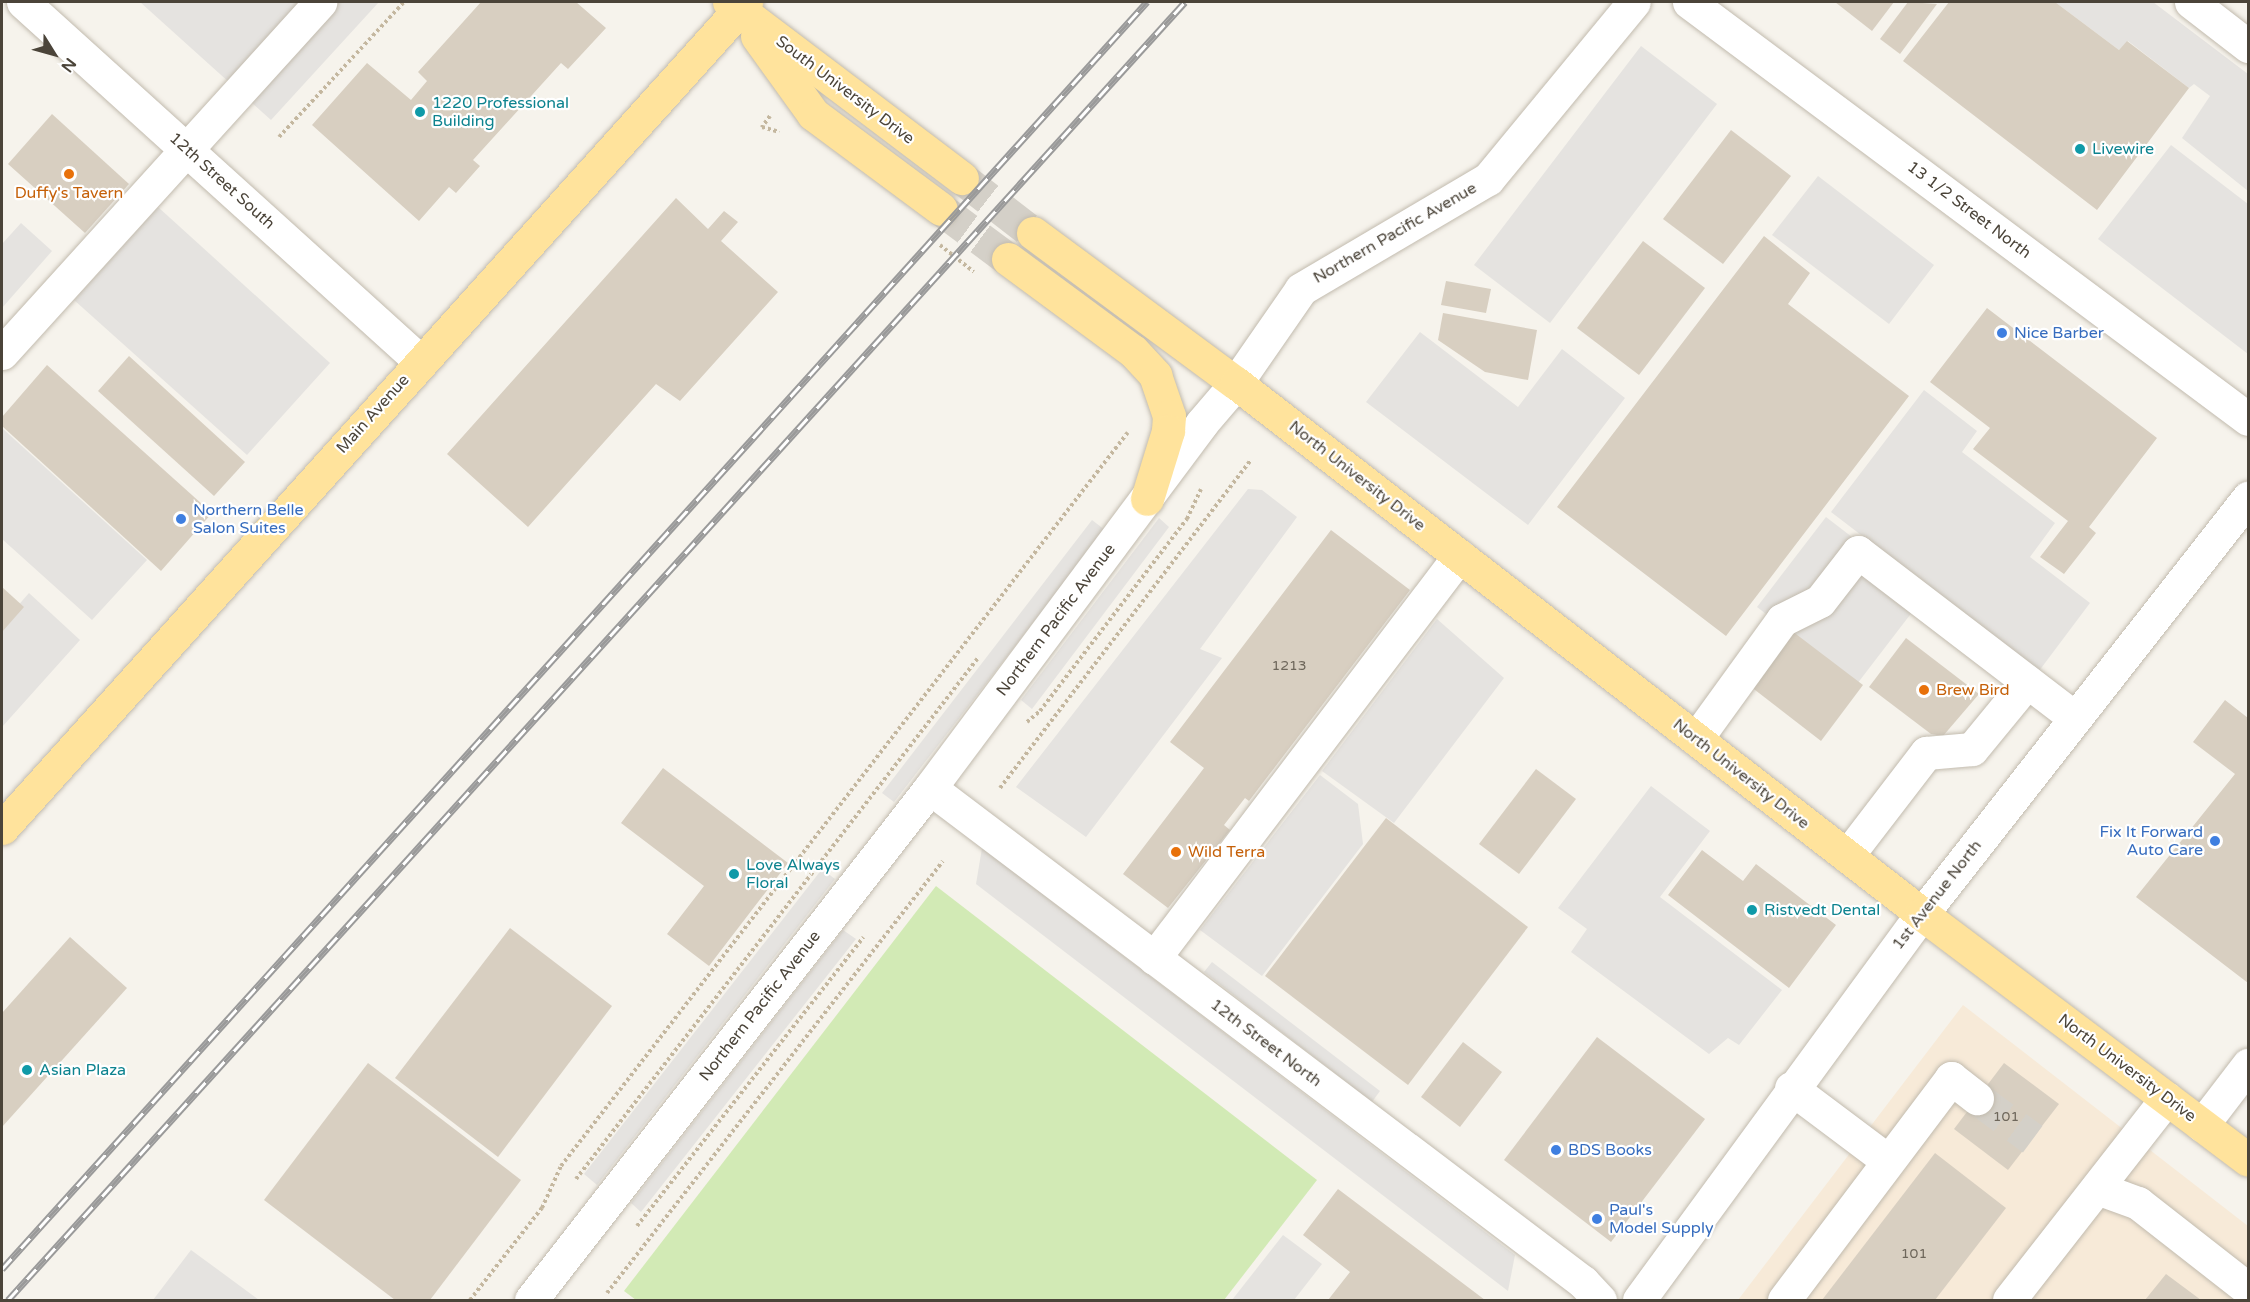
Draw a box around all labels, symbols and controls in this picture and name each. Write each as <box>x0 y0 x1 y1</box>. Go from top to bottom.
north arrow <box>24 24 84 84</box>
street label: South University Drive <box>772 32 918 148</box>
text: N <box>57 54 80 76</box>
place label: 1220 Professional Building <box>432 93 569 131</box>
marker: 1220 Professional Building <box>413 105 427 119</box>
street label: 12th Street South <box>165 129 279 233</box>
place label: Livewire <box>2092 139 2154 159</box>
marker: Livewire <box>2073 142 2087 156</box>
street label: 13 1/2 Street North <box>1903 157 2035 263</box>
marker: Duffy's Tavern <box>62 167 76 181</box>
street label: Northern Pacific Avenue <box>1310 178 1480 288</box>
place label: Duffy's Tavern <box>15 183 123 203</box>
place label: Nice Barber <box>2014 323 2104 343</box>
marker: Nice Barber <box>1995 326 2009 340</box>
street label: Main Avenue <box>333 371 413 457</box>
street label: North University Drive <box>1285 417 1429 535</box>
place label: Northern Belle Salon Suites <box>193 500 304 538</box>
marker: Northern Belle Salon Suites <box>174 512 188 526</box>
street label: Northern Pacific Avenue <box>993 540 1119 700</box>
house number: 1213 <box>1271 658 1307 674</box>
place label: Brew Bird <box>1936 680 2010 700</box>
marker: Brew Bird <box>1917 683 1931 697</box>
street label: North University Drive <box>1669 715 1813 833</box>
place label: Fix It Forward Auto Care <box>2099 822 2203 860</box>
marker: Fix It Forward Auto Care <box>2208 834 2222 848</box>
street label: 1st Avenue North <box>1888 836 1986 954</box>
place label: Wild Terra <box>1188 842 1265 862</box>
marker: Wild Terra <box>1169 845 1183 859</box>
place label: Love Always Floral <box>746 855 840 893</box>
marker: Love Always Floral <box>727 867 741 881</box>
place label: Ristvedt Dental <box>1764 900 1880 920</box>
marker: Ristvedt Dental <box>1745 903 1759 917</box>
street label: Northern Pacific Avenue <box>695 927 825 1085</box>
street label: 12th Street North <box>1207 995 1325 1091</box>
street label: North University Drive <box>2054 1010 2200 1126</box>
place label: Asian Plaza <box>39 1060 126 1080</box>
marker: Asian Plaza <box>20 1063 34 1077</box>
house number: 101 <box>1993 1109 2019 1125</box>
place label: BDS Books <box>1568 1140 1652 1160</box>
marker: BDS Books <box>1549 1143 1563 1157</box>
place label: Paul's Model Supply <box>1609 1200 1713 1238</box>
marker: Paul's Model Supply <box>1590 1212 1604 1226</box>
house number: 101 <box>1901 1246 1927 1262</box>

